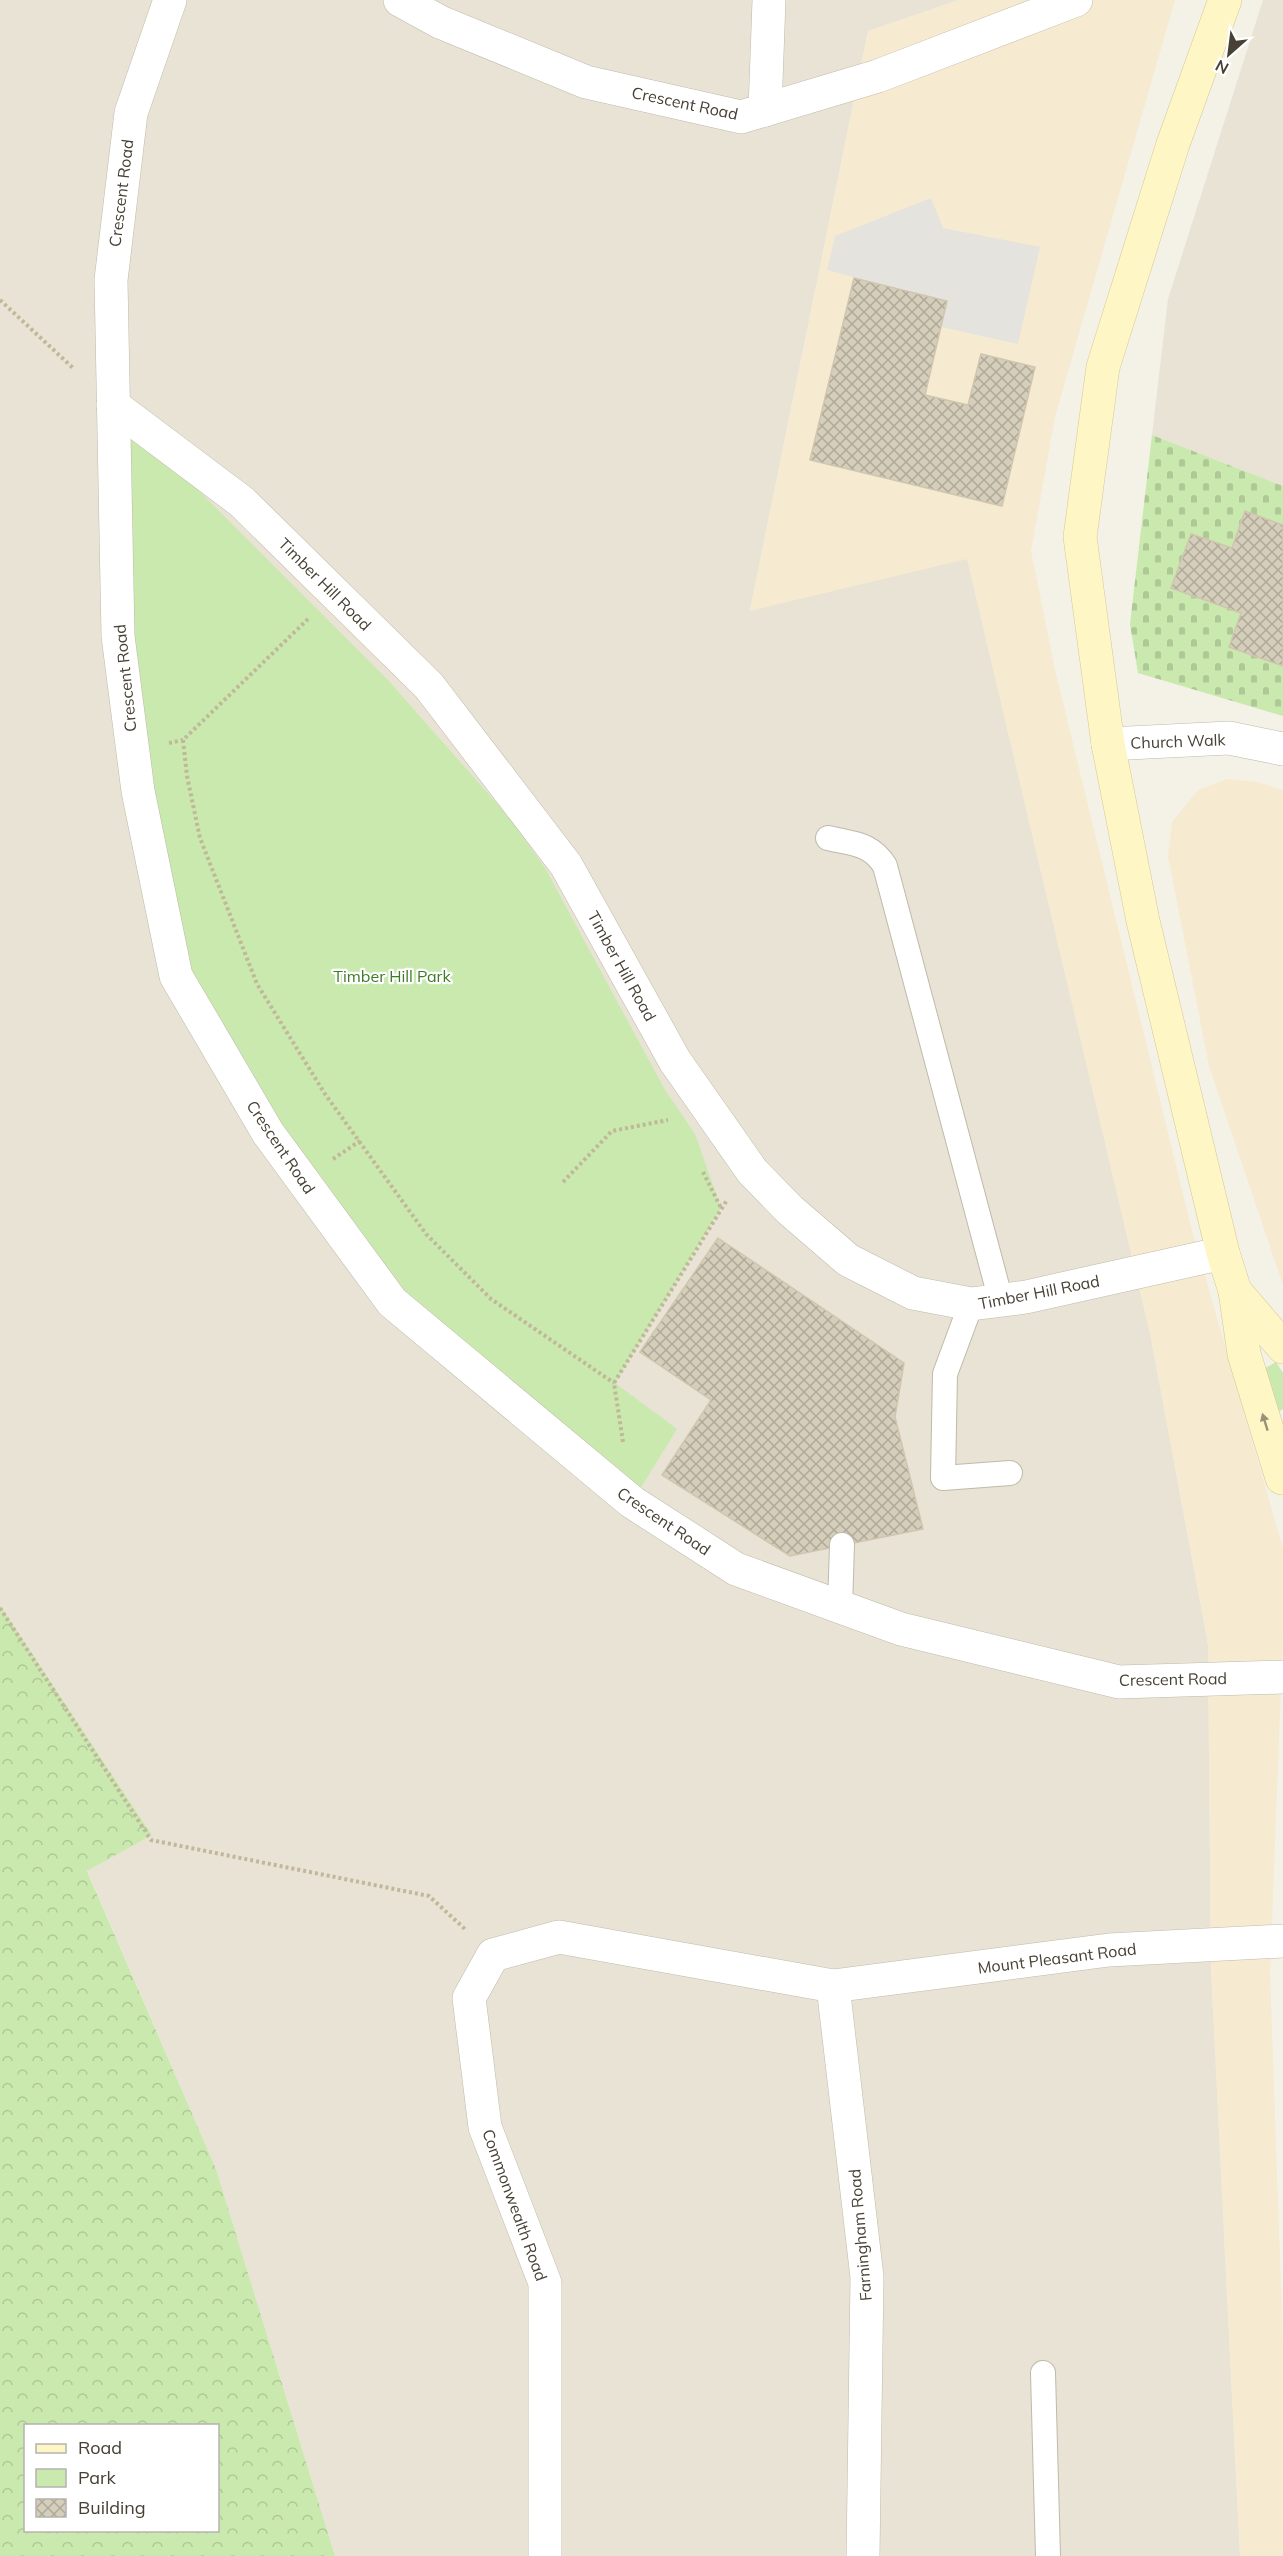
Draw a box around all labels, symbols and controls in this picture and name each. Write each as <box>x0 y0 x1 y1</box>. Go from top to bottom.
north arrow <box>1199 24 1259 84</box>
text: N <box>1212 56 1232 79</box>
street label: Crescent Road <box>630 82 740 124</box>
street label: Crescent Road <box>104 138 138 248</box>
street label: Timber Hill Road <box>274 533 376 635</box>
street label: Crescent Road <box>109 623 141 733</box>
street label: Church Walk <box>1130 729 1227 753</box>
street label: Timber Hill Road <box>583 907 661 1025</box>
park label: Timber Hill Park <box>333 966 451 986</box>
street label: Crescent Road <box>242 1097 320 1197</box>
street label: Timber Hill Road <box>977 1270 1101 1314</box>
one-way arrow <box>1260 1413 1269 1431</box>
street label: Crescent Road <box>614 1482 714 1560</box>
street label: Crescent Road <box>1119 1668 1227 1690</box>
street label: Mount Pleasant Road <box>977 1938 1137 1978</box>
street label: Commonwealth Road <box>478 2126 552 2284</box>
street label: Farningham Road <box>844 2168 876 2302</box>
legend <box>24 2424 219 2532</box>
text: Road <box>78 2436 122 2459</box>
text: Park <box>78 2466 117 2489</box>
text: Building <box>78 2496 146 2519</box>

